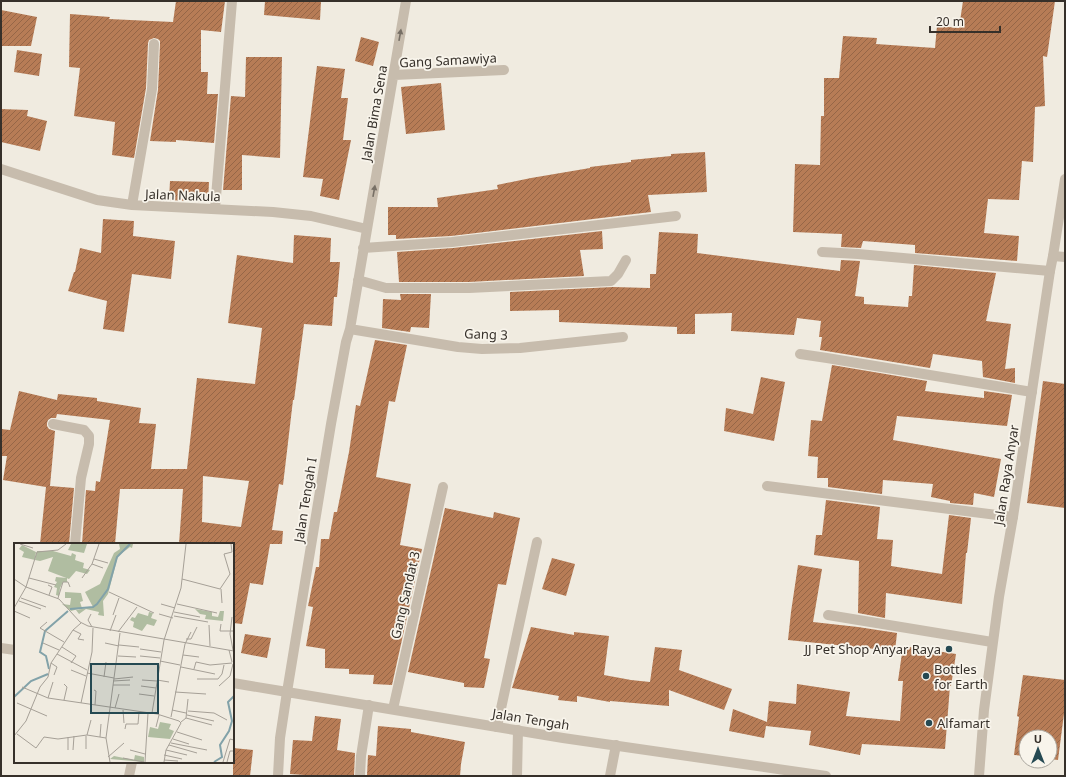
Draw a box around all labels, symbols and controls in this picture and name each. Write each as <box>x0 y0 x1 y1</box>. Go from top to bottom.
scale bar <box>930 8 1000 34</box>
text: 20 m <box>936 13 964 30</box>
one-way arrow <box>398 29 404 41</box>
street label: Gang Samawiya <box>399 48 497 72</box>
street label: Jalan Bima Sena <box>356 64 391 164</box>
street label: Jalan Nakula <box>143 185 221 205</box>
one-way arrow <box>371 185 377 197</box>
street label: Gang 3 <box>464 324 508 344</box>
street label: Jalan Raya Anyar <box>989 423 1023 528</box>
street label: Jalan Tengah I <box>289 456 321 546</box>
inset map <box>14 543 234 763</box>
street label: Gang Sandat 3 <box>386 549 424 641</box>
place label: JJ Pet Shop Anyar Raya <box>803 640 941 658</box>
marker: JJ Pet Shop Anyar Raya <box>944 644 954 654</box>
place label: Bottles for Earth <box>934 660 988 693</box>
marker: Bottles for Earth <box>921 671 931 681</box>
street label: Jalan Tengah <box>489 704 571 734</box>
place label: Alfamart <box>937 714 990 732</box>
marker: Alfamart <box>924 718 934 728</box>
north arrow <box>1018 729 1058 769</box>
text: U <box>1034 731 1042 746</box>

